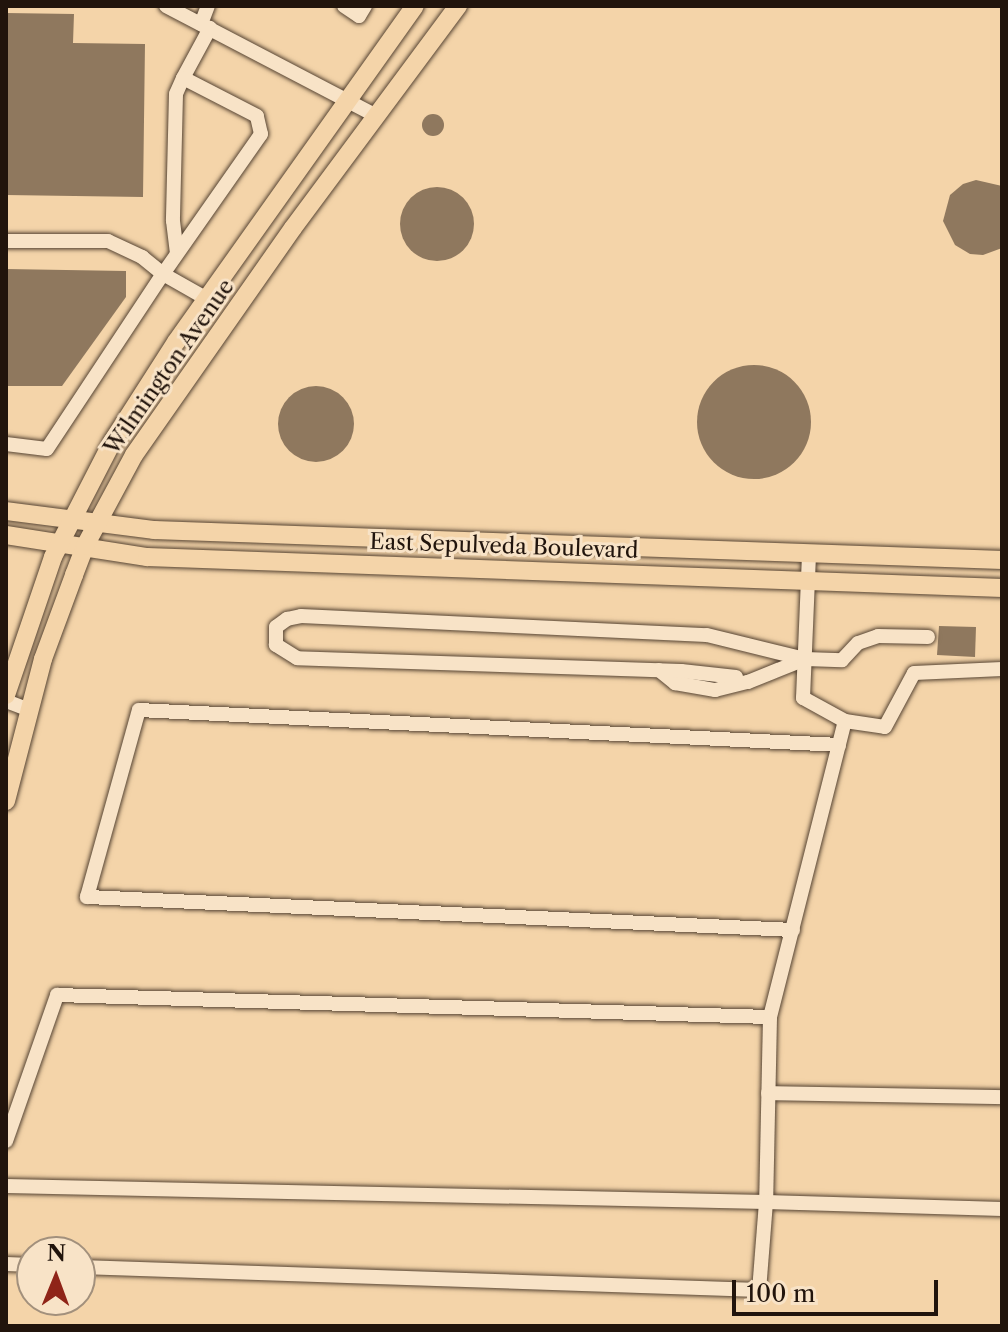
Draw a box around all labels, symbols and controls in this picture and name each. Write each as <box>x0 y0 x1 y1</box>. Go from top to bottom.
street label: Wilmington Avenue <box>98 274 240 460</box>
street label: East Sepulveda Boulevard <box>369 528 639 564</box>
north arrow <box>16 1236 96 1316</box>
text: N <box>47 1240 66 1267</box>
scale bar <box>736 1264 942 1314</box>
text: 100 m <box>746 1279 815 1308</box>

